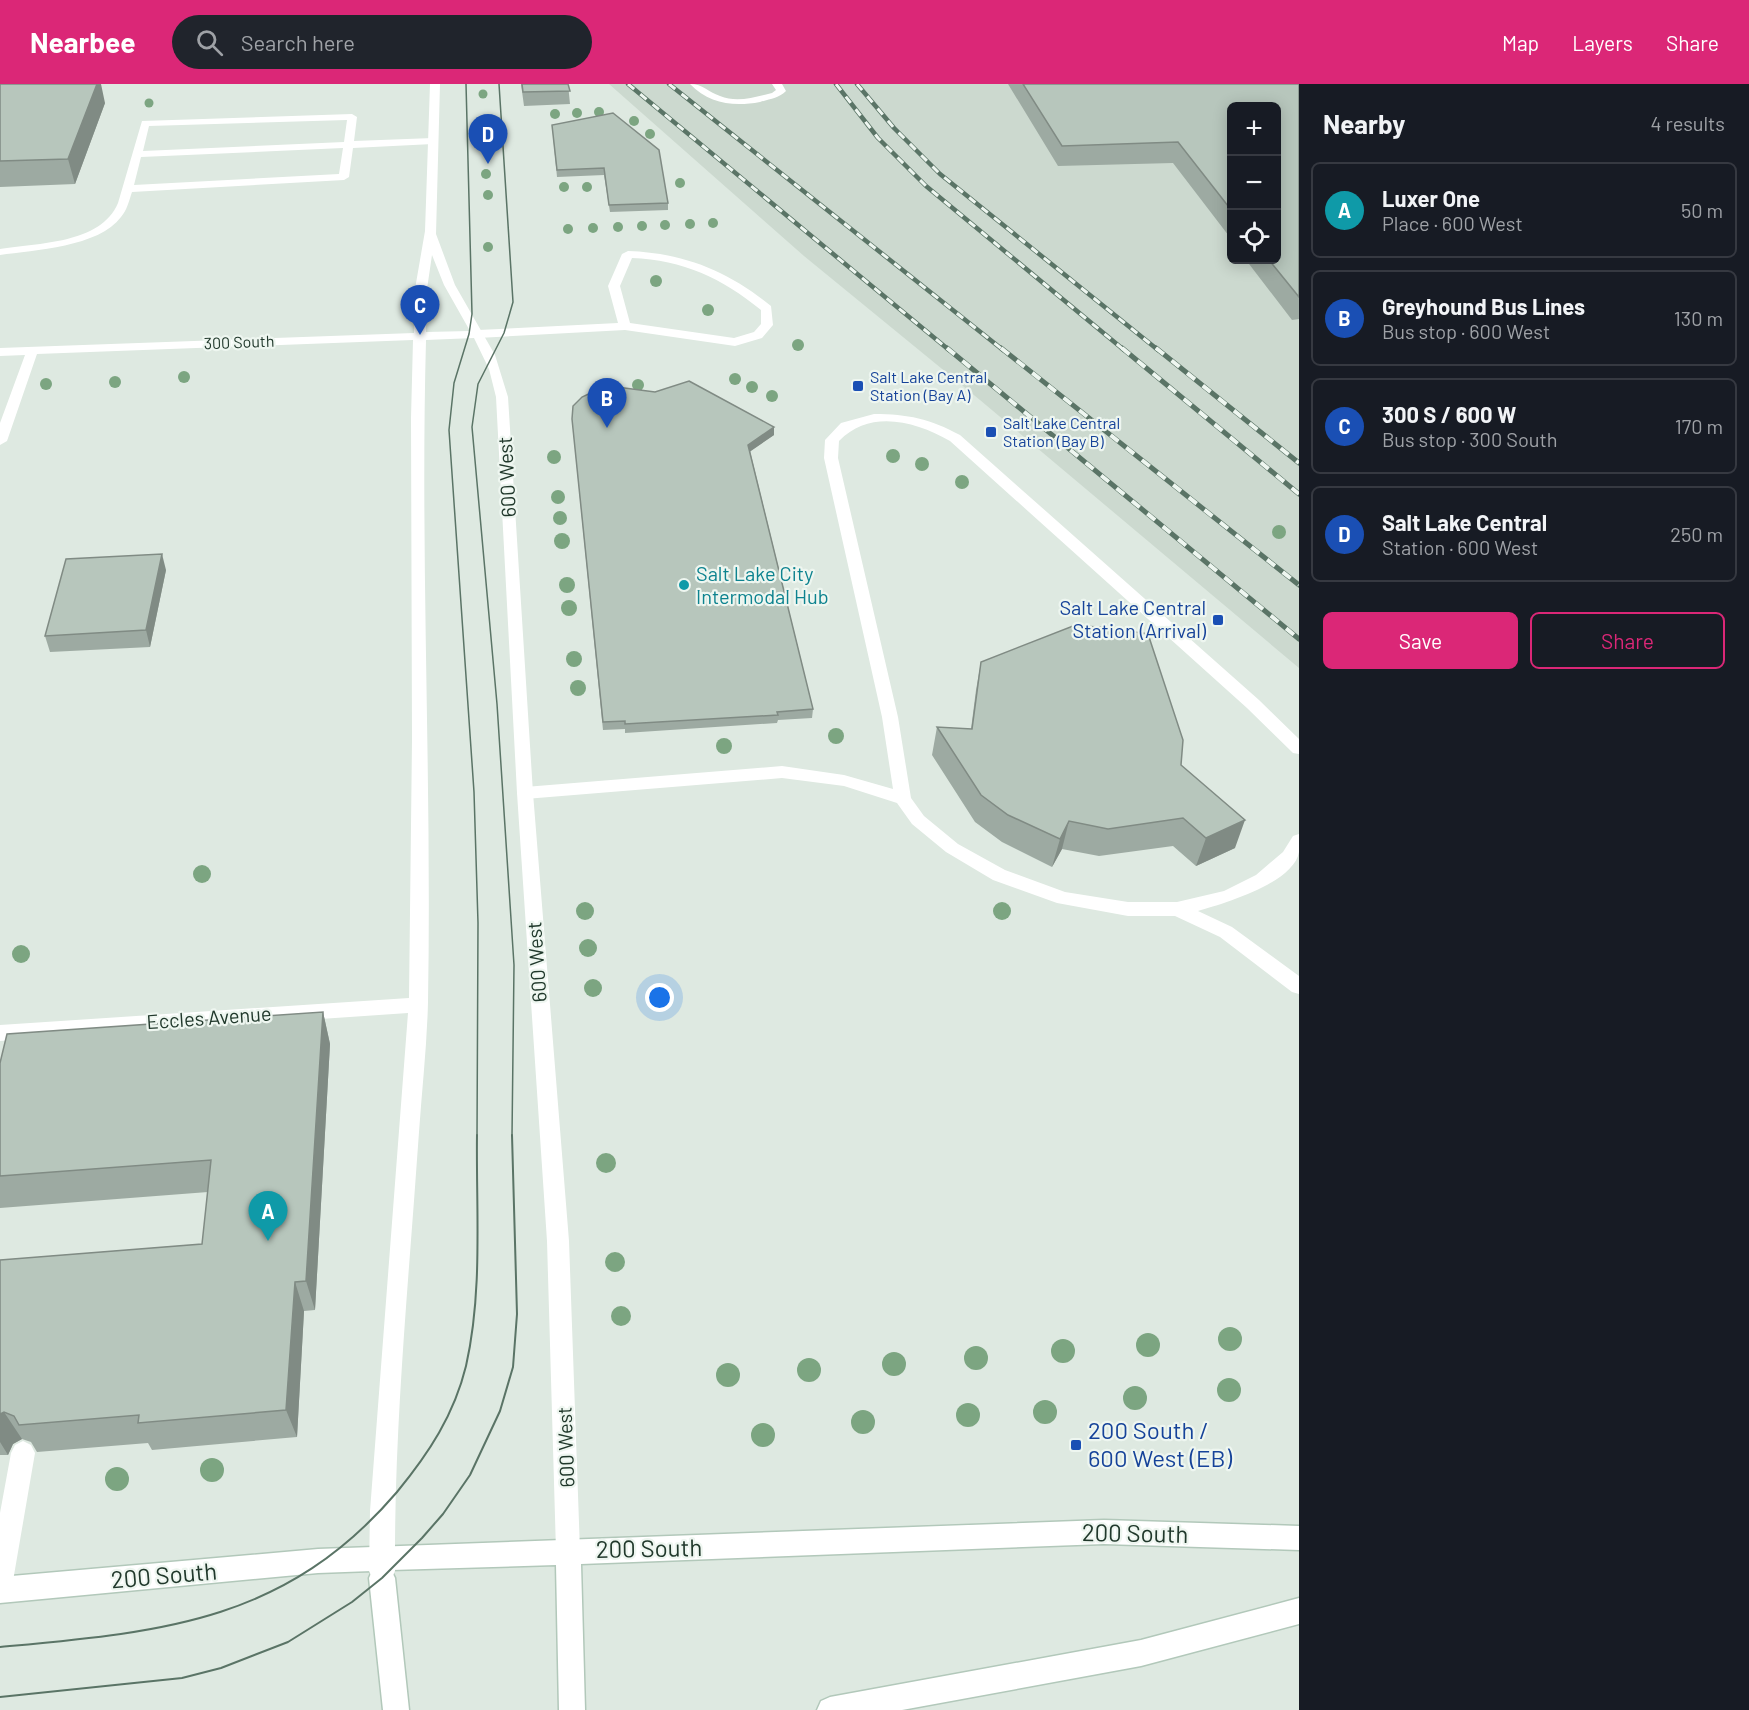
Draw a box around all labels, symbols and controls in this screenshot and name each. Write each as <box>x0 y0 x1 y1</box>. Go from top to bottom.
search box <box>172 15 592 69</box>
text: Nearbee <box>30 25 136 59</box>
icon: search <box>193 26 226 59</box>
text: Search here <box>241 29 355 55</box>
text: Map <box>1502 30 1539 55</box>
text: Layers <box>1572 30 1633 55</box>
text: Share <box>1666 30 1719 55</box>
map controls <box>1227 102 1281 264</box>
button: + <box>1227 102 1281 156</box>
text: Nearby <box>1323 108 1405 139</box>
text: 4 results <box>1650 111 1725 135</box>
pin: D <box>468 115 508 164</box>
button: − <box>1227 156 1281 210</box>
text: Luxer One <box>1382 185 1480 211</box>
text: A <box>1338 198 1351 222</box>
text: 50 m <box>1681 198 1723 222</box>
button: locate <box>1227 210 1281 264</box>
text: Place · 600 West <box>1382 211 1523 235</box>
pin: C <box>400 286 440 335</box>
text: Greyhound Bus Lines <box>1382 293 1585 319</box>
text: B <box>1338 306 1351 330</box>
text: 130 m <box>1674 306 1723 330</box>
text: Bus stop · 600 West <box>1382 319 1550 343</box>
street label: 300 South <box>203 331 275 352</box>
place label: Salt Lake Central Station (Bay A) <box>870 367 987 404</box>
pin: B <box>588 378 626 428</box>
marker: Salt Lake Central Station (Bay A) <box>851 379 865 393</box>
text: 300 S / 600 W <box>1382 401 1516 427</box>
place label: Salt Lake Central Station (Bay B) <box>1003 413 1120 450</box>
text: C <box>1338 414 1351 438</box>
text: 170 m <box>1675 414 1723 438</box>
marker: Salt Lake Central Station (Bay B) <box>984 425 998 439</box>
text: Bus stop · 300 South <box>1382 427 1558 451</box>
street label: 600 West <box>492 436 520 518</box>
text: Salt Lake Central <box>1382 509 1547 535</box>
text: D <box>1338 522 1351 546</box>
text: 250 m <box>1670 522 1723 546</box>
text: Station · 600 West <box>1382 535 1538 559</box>
place label: Salt Lake City Intermodal Hub <box>696 561 829 608</box>
marker: Salt Lake City Intermodal Hub <box>677 578 691 592</box>
place label: Salt Lake Central Station (Arrival) <box>1059 595 1207 642</box>
button: Save <box>1323 612 1518 669</box>
button: Share <box>1530 612 1725 669</box>
marker: Salt Lake Central Station (Arrival) <box>1211 613 1225 627</box>
street label: 600 West <box>521 921 551 1003</box>
your location <box>645 983 674 1012</box>
street label: Eccles Avenue <box>146 1001 272 1033</box>
pin: A <box>248 1192 288 1241</box>
street label: 600 West <box>552 1406 578 1488</box>
place label: 200 South / 600 West (EB) <box>1088 1415 1233 1472</box>
marker: 200 South / 600 West (EB) <box>1069 1438 1083 1452</box>
street label: 200 South <box>1082 1517 1188 1548</box>
street label: 200 South <box>596 1532 702 1563</box>
street label: 200 South <box>110 1555 218 1594</box>

